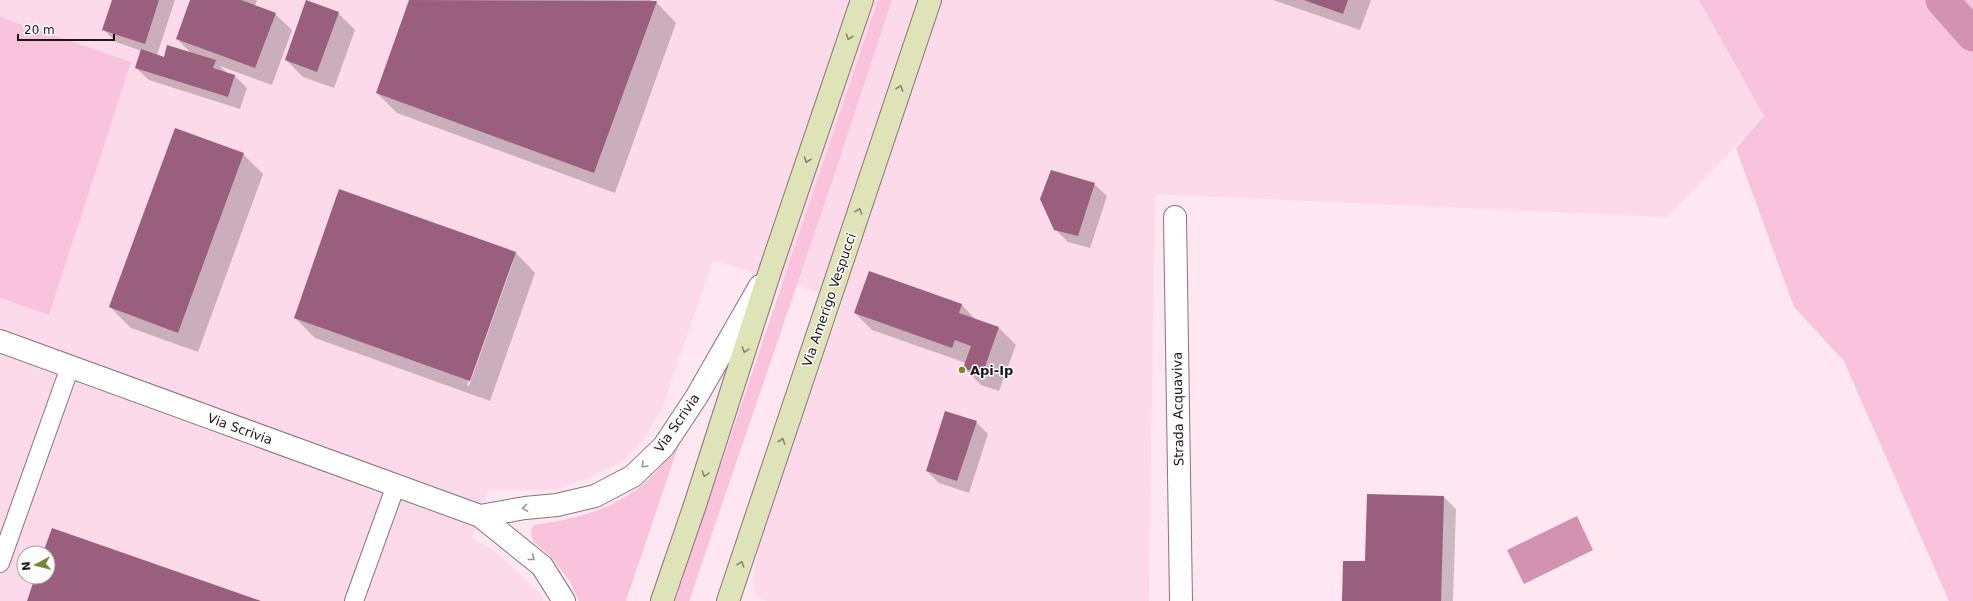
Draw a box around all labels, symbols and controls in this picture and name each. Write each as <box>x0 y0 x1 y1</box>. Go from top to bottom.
scale bar <box>18 16 114 42</box>
text: 20 m <box>24 23 55 37</box>
one-way arrow <box>845 33 854 40</box>
one-way arrow <box>895 85 904 92</box>
one-way arrow <box>803 156 812 163</box>
one-way arrow <box>854 208 863 215</box>
street label: Via Amerigo Vespucci <box>799 231 859 369</box>
one-way arrow <box>741 346 749 353</box>
street label: Strada Acquaviva <box>1170 352 1186 466</box>
place label: Api-Ip <box>970 363 1013 378</box>
marker: Api-Ip <box>957 365 967 375</box>
street label: Via Scrivia <box>651 391 703 455</box>
street label: Via Scrivia <box>206 410 274 448</box>
one-way arrow <box>777 437 786 444</box>
one-way arrow <box>641 460 649 468</box>
one-way arrow <box>701 470 710 477</box>
one-way arrow <box>522 503 528 512</box>
north arrow <box>16 545 56 585</box>
one-way arrow <box>528 554 535 561</box>
text: N <box>20 561 34 572</box>
one-way arrow <box>736 561 744 568</box>

